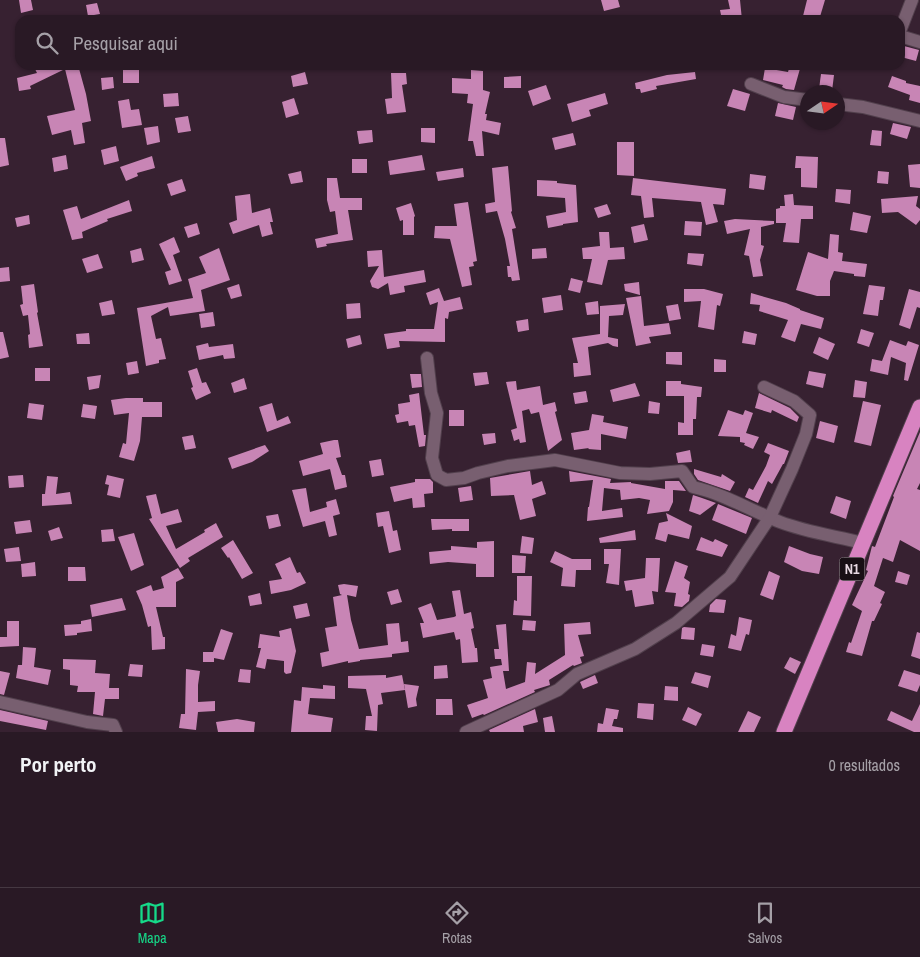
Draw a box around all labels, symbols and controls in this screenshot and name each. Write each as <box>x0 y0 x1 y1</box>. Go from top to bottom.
search box <box>15 15 905 70</box>
icon: search <box>33 29 61 57</box>
text: Pesquisar aqui <box>73 30 178 56</box>
north arrow <box>800 85 845 130</box>
road number: N1 <box>840 558 864 580</box>
text: Por perto <box>20 750 97 779</box>
text: 0 resultados <box>829 754 900 776</box>
tab: Mapa <box>138 899 167 947</box>
tab: Rotas <box>442 899 472 947</box>
tab: Salvos <box>748 899 782 947</box>

